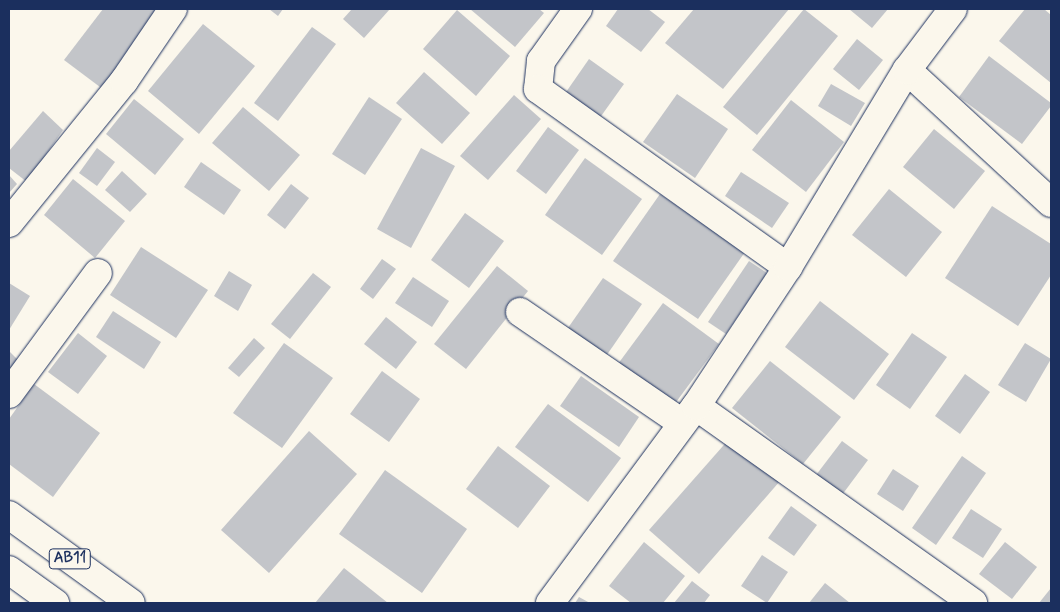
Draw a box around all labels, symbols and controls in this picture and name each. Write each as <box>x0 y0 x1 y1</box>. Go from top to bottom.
road number: AB11 <box>49 546 91 572</box>

